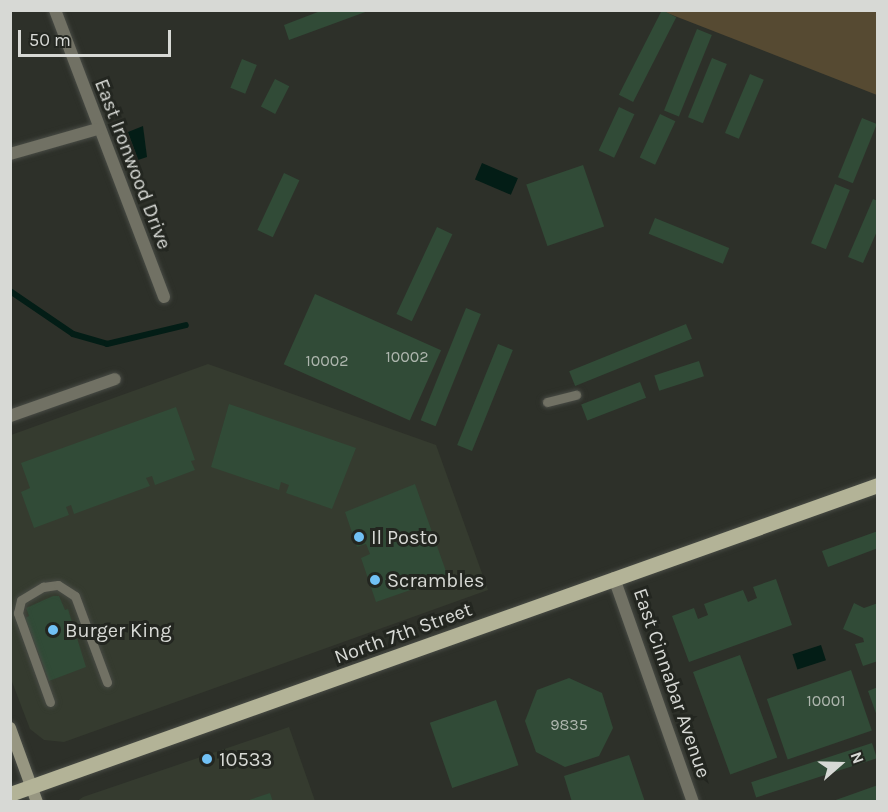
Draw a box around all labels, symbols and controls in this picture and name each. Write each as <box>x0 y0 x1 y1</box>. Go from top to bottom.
scale bar <box>21 18 174 56</box>
text: 50 m <box>29 29 71 51</box>
street label: East Ironwood Drive <box>89 75 177 253</box>
house number: 10002 <box>385 347 429 367</box>
house number: 10002 <box>305 351 349 371</box>
place label: Il Posto <box>371 525 438 549</box>
marker: Il Posto <box>352 530 366 544</box>
place label: Scrambles <box>387 568 485 592</box>
marker: Scrambles <box>368 573 382 587</box>
street label: East Cinnabar Avenue <box>628 585 716 781</box>
street label: North 7th Street <box>331 597 475 669</box>
place label: Burger King <box>65 618 171 642</box>
marker: Burger King <box>46 623 60 637</box>
house number: 10001 <box>806 691 846 711</box>
house number: 9835 <box>550 715 588 735</box>
north arrow <box>810 734 870 794</box>
place label: 10533 <box>219 747 272 771</box>
text: N <box>846 749 868 766</box>
marker: 10533 <box>200 752 214 766</box>

